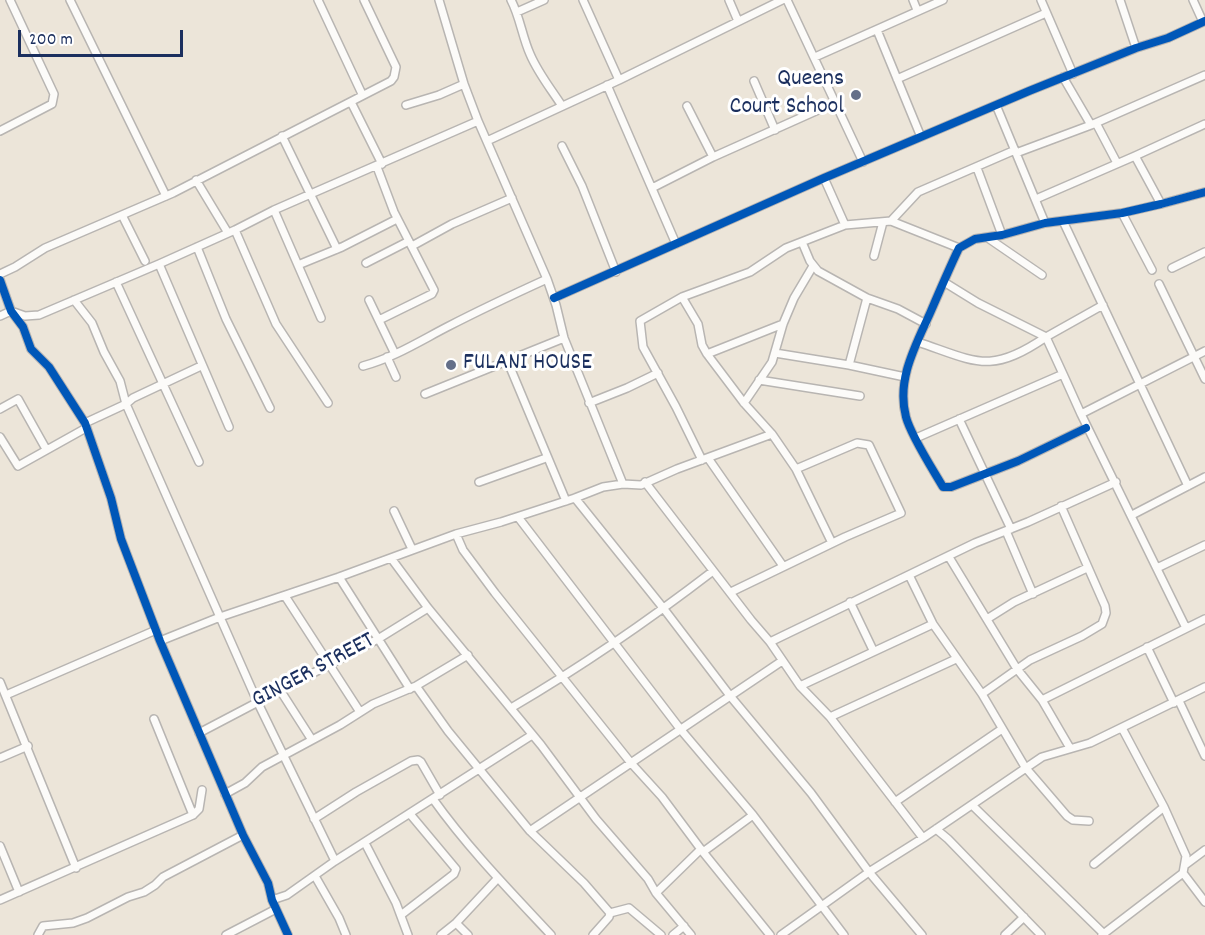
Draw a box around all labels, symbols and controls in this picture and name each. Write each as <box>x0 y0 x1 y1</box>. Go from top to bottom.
scale bar <box>21 18 186 56</box>
text: 200 m <box>29 28 73 53</box>
place label: Queens Court School <box>730 67 844 123</box>
marker: Queens Court School <box>849 88 863 102</box>
place label: FULANI HOUSE <box>463 351 592 379</box>
marker: FULANI HOUSE <box>444 358 458 372</box>
street label: GINGER STREET <box>248 628 380 716</box>

